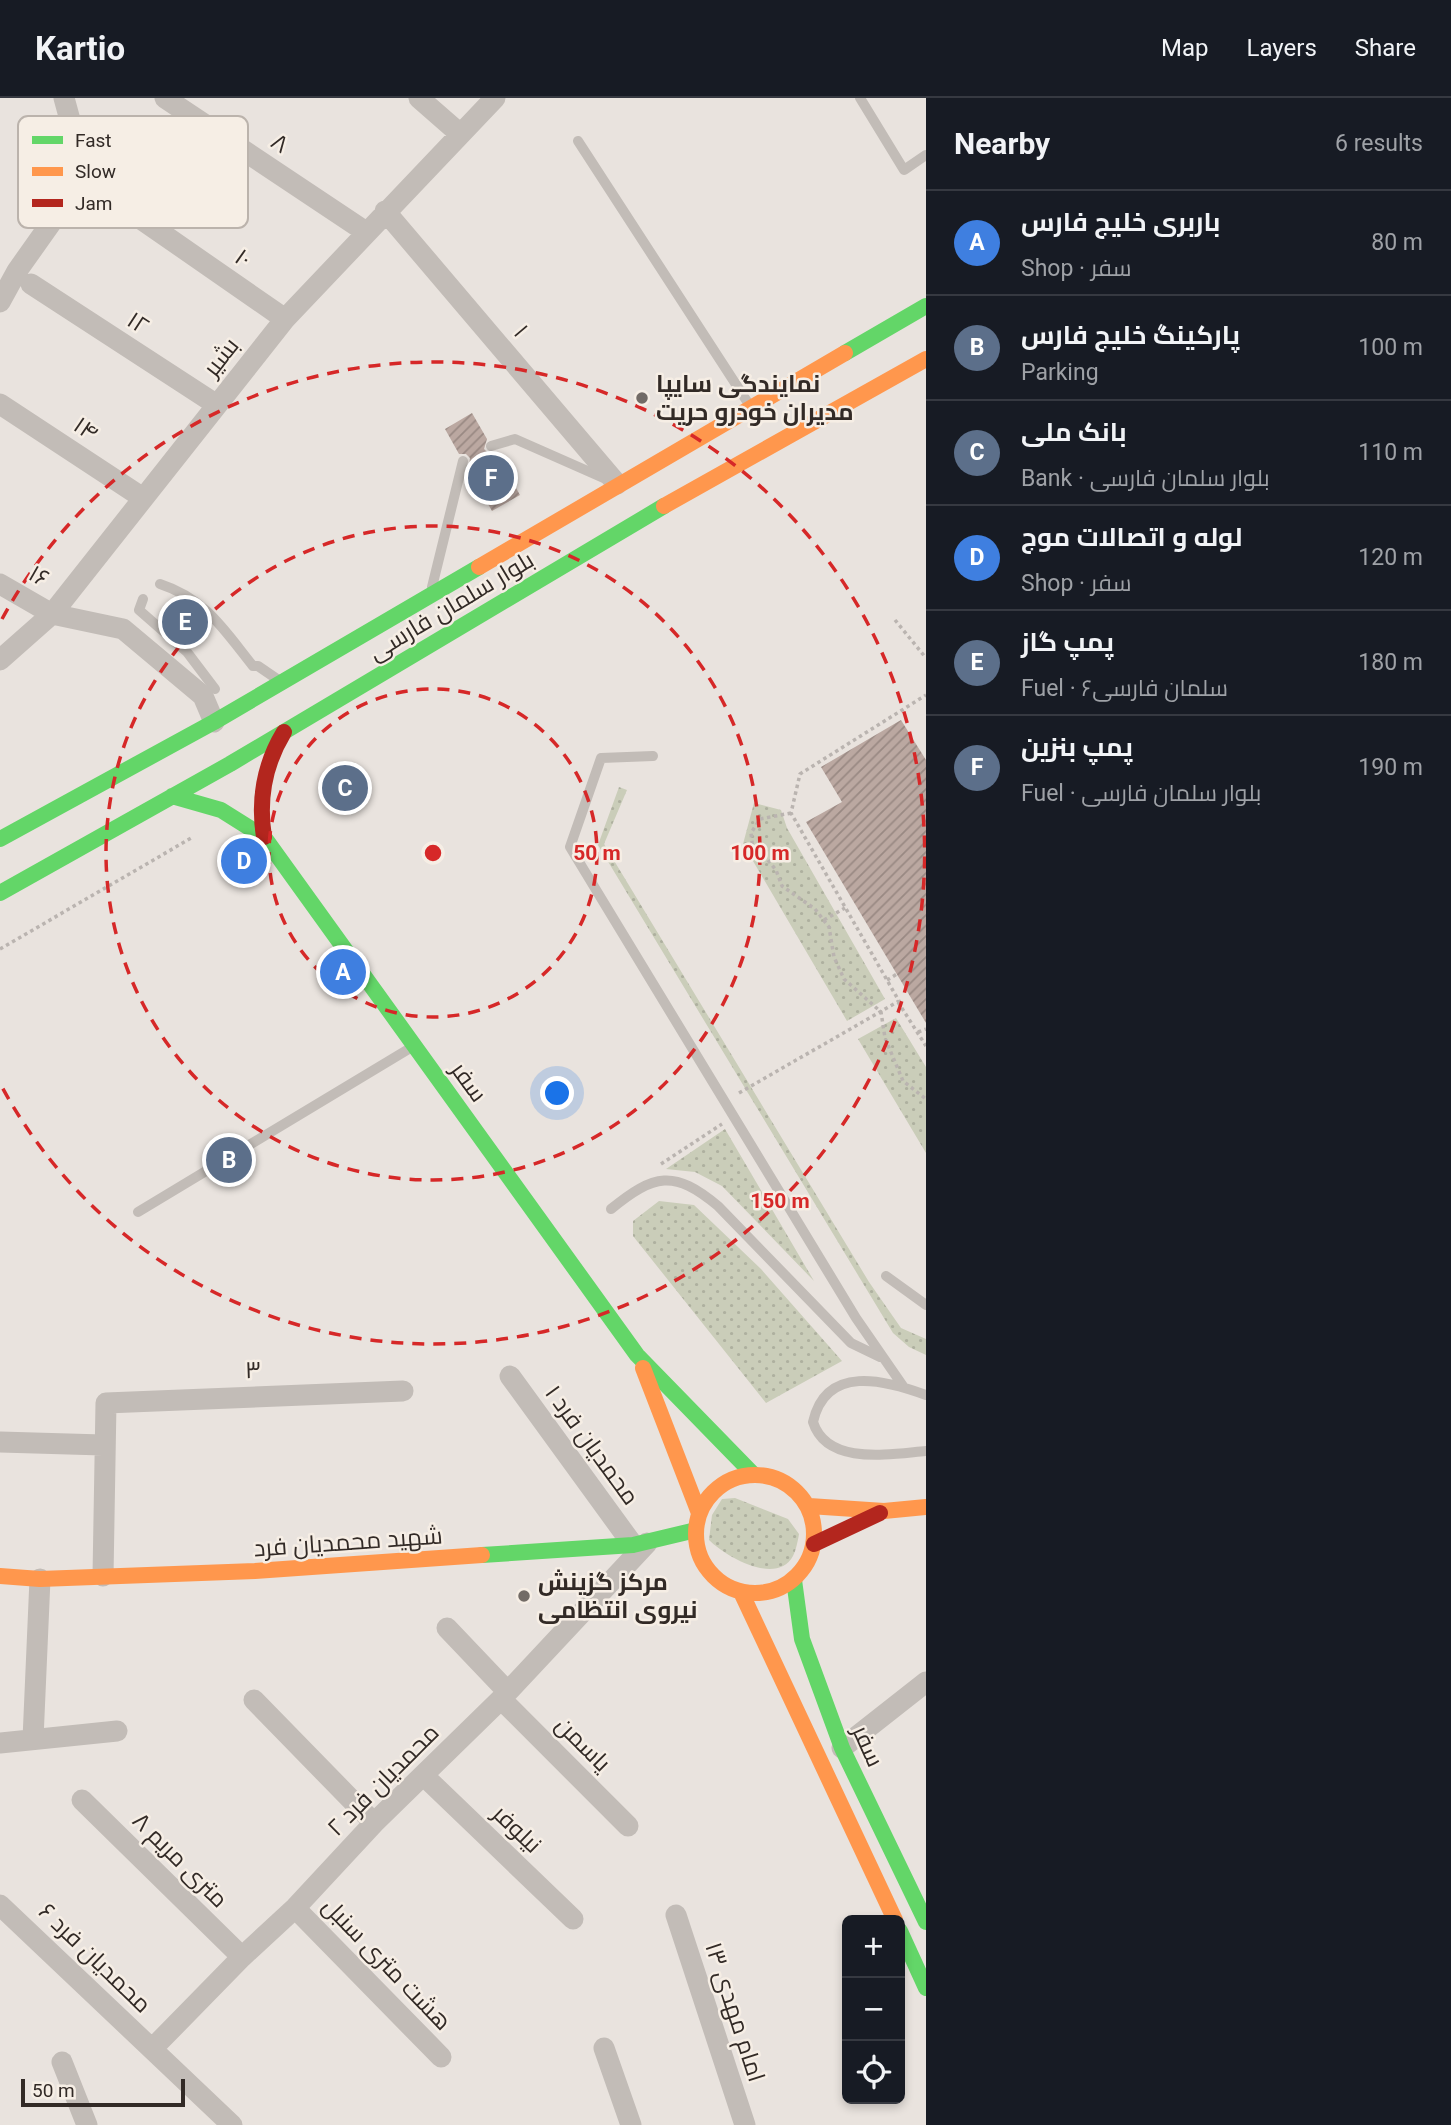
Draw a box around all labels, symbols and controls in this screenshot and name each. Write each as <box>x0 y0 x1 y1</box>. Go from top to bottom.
text: Kartio <box>35 29 125 68</box>
text: Map <box>1161 34 1209 62</box>
text: Layers <box>1247 34 1317 62</box>
text: Share <box>1355 34 1416 62</box>
legend <box>18 116 248 228</box>
text: Nearby <box>954 126 1050 161</box>
street label: ۸ <box>266 127 294 159</box>
text: Fast <box>75 129 112 152</box>
text: 6 results <box>1335 130 1423 157</box>
text: Slow <box>75 160 116 183</box>
text: Jam <box>75 192 112 215</box>
text: باربری خلیج فارس <box>1021 207 1220 237</box>
text: A <box>969 229 985 256</box>
text: 80 m <box>1371 229 1423 256</box>
street label: ۱۰ <box>229 243 257 273</box>
text: Shop · سفر <box>1021 255 1131 282</box>
street label: ۱۲ <box>122 306 154 340</box>
street label: ۱ <box>508 319 534 343</box>
text: پارکینگ خلیج فارس <box>1021 320 1240 350</box>
street label: بشیر <box>196 332 245 383</box>
text: B <box>970 334 984 361</box>
text: 100 m <box>1358 334 1423 361</box>
text: Parking <box>1021 359 1099 386</box>
place label: نمایندگی سایپا مدیران خودرو حریت <box>656 370 854 426</box>
marker: نمایندگی سایپا مدیران خودرو حریت <box>634 390 650 406</box>
street label: ۱۴ <box>68 411 104 447</box>
text: بانک ملی <box>1021 417 1127 447</box>
text: C <box>969 439 985 466</box>
text: 110 m <box>1358 439 1423 466</box>
pin: F <box>468 452 514 504</box>
text: Bank · بلوار سلمان فارسی <box>1021 465 1270 492</box>
text: لوله و اتصالات موج <box>1021 522 1242 552</box>
text: D <box>970 544 984 571</box>
text: 120 m <box>1358 544 1423 571</box>
street label: بلوار سلمان فارسی <box>363 546 539 666</box>
street label: ۱۶ <box>24 559 54 593</box>
text: Shop · سفر <box>1021 570 1131 597</box>
pin: E <box>162 596 208 648</box>
text: پمپ گاز <box>1021 627 1114 657</box>
text: E <box>971 649 983 676</box>
text: 180 m <box>1358 649 1423 676</box>
text: Fuel · سلمان فارسی۶ <box>1021 675 1228 702</box>
text: پمپ بنزین <box>1021 732 1133 762</box>
text: F <box>971 754 983 781</box>
text: 190 m <box>1358 754 1423 781</box>
pin: C <box>322 762 368 814</box>
text: Fuel · بلوار سلمان فارسی <box>1021 780 1261 807</box>
pin: D <box>221 835 267 887</box>
centre of rings <box>421 841 445 865</box>
text: 50 m <box>573 841 621 865</box>
text: 100 m <box>730 841 790 865</box>
pin: A <box>320 946 366 998</box>
street label: سفر <box>444 1055 493 1107</box>
your location <box>540 1076 574 1110</box>
pin: B <box>206 1134 252 1186</box>
text: 150 m <box>750 1189 810 1213</box>
street label: ۳ <box>244 1356 262 1384</box>
street label: ۱ محمدیان فرد <box>539 1380 645 1510</box>
street label: شهید محمدیان فرد <box>253 1521 443 1563</box>
place label: مرکز گزینش نیروی انتظامی <box>538 1568 698 1624</box>
marker: مرکز گزینش نیروی انتظامی <box>516 1588 532 1604</box>
street label: یاسمن <box>550 1711 617 1778</box>
street label: ۲ محمدیان فرد <box>321 1718 445 1842</box>
street label: سفر <box>846 1719 889 1771</box>
street label: نیلوفر <box>486 1798 547 1859</box>
street label: ۸ متری مریم <box>125 1807 233 1915</box>
street label: هشت متری سنبل <box>317 1892 457 2036</box>
street label: ۶ محمدیان فرد <box>33 1898 157 2018</box>
map controls <box>842 1915 905 2104</box>
button: + <box>842 1915 905 1978</box>
street label: ۱۳ امام مهدی <box>697 1939 771 2086</box>
button: − <box>842 1978 905 2041</box>
button: locate <box>842 2041 905 2104</box>
scale bar <box>21 2076 186 2108</box>
text: 50 m <box>32 2079 75 2102</box>

